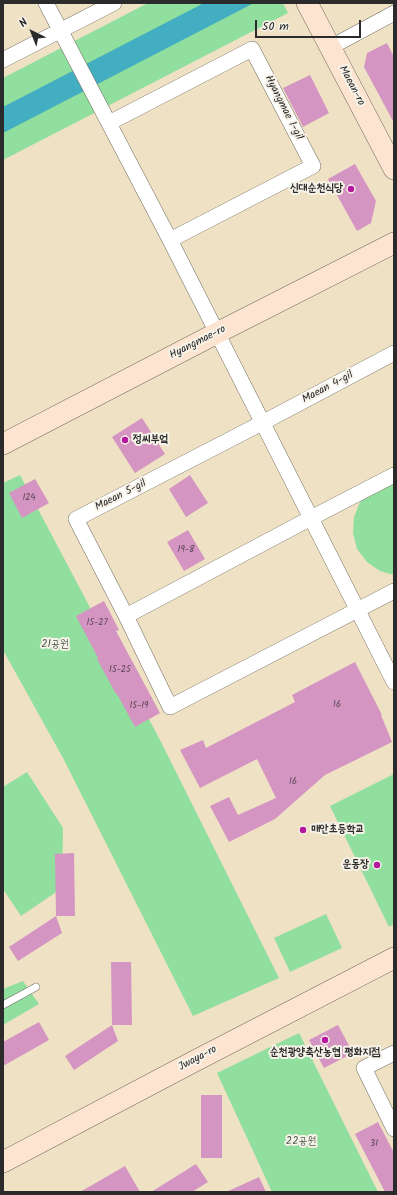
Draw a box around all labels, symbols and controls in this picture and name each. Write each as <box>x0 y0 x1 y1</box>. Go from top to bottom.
north arrow <box>12 12 52 52</box>
scale bar <box>257 12 363 38</box>
text: N <box>15 14 32 32</box>
text: 50 m <box>262 17 289 36</box>
street label: Maean-ro <box>335 64 367 108</box>
street label: Hyangmae 1-gil <box>261 73 305 143</box>
place label: 신대순천식당 <box>290 182 343 196</box>
marker: 신대순천식당 <box>346 184 356 194</box>
street label: Hyangmae-ro <box>168 323 228 363</box>
street label: Maean 4-gil <box>300 369 356 407</box>
place label: 정씨부엌 <box>133 433 168 447</box>
marker: 정씨부엌 <box>120 435 130 445</box>
street label: Maean 5-gil <box>93 477 149 515</box>
house number: 124 <box>22 493 36 503</box>
house number: 19-8 <box>178 545 194 555</box>
house number: 15-27 <box>86 618 108 628</box>
park label: 21공원 <box>41 638 69 652</box>
house number: 15-25 <box>109 665 131 675</box>
house number: 16 <box>333 700 341 710</box>
house number: 15-19 <box>129 701 149 711</box>
house number: 16 <box>289 777 297 787</box>
place label: 매안초등학교 <box>311 823 364 837</box>
marker: 매안초등학교 <box>298 825 308 835</box>
place label: 운동장 <box>342 858 369 872</box>
marker: 운동장 <box>372 860 382 870</box>
marker: 순천광양축산농협 평화지점 <box>320 1035 330 1045</box>
street label: Jwaya-ro <box>176 1043 220 1075</box>
place label: 순천광양축산농협 평화지점 <box>270 1046 380 1060</box>
park label: 22공원 <box>286 1135 316 1149</box>
house number: 31 <box>370 1139 378 1149</box>

